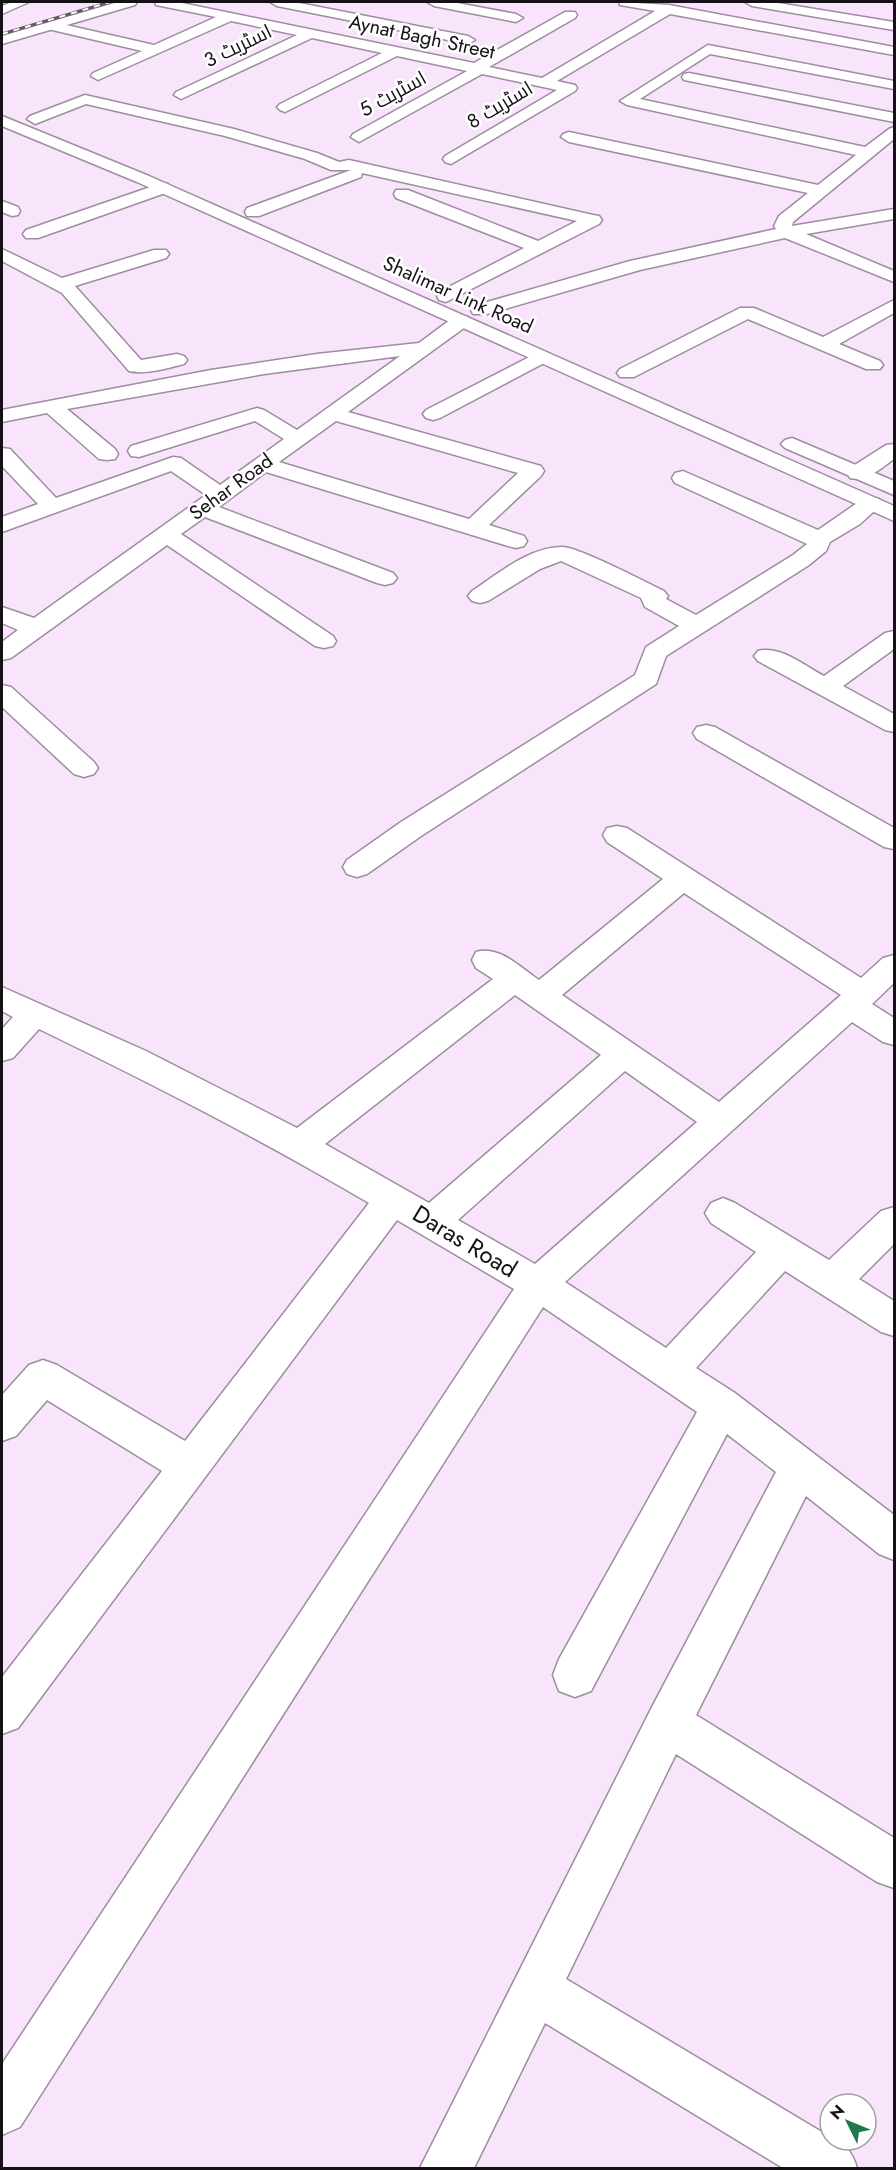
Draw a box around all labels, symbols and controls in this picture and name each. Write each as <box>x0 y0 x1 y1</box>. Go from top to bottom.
street label: Aynat Bagh Street <box>346 7 498 67</box>
street label: اسٹریٹ 3 <box>199 17 277 75</box>
street label: اسٹریٹ 5 <box>354 64 432 124</box>
street label: اسٹریٹ 8 <box>461 74 539 136</box>
street label: Shalimar Link Road <box>378 249 538 341</box>
street label: Sehar Road <box>183 447 279 527</box>
street label: Daras Road <box>406 1196 524 1286</box>
north arrow <box>818 2092 878 2152</box>
text: N <box>825 2100 850 2125</box>

